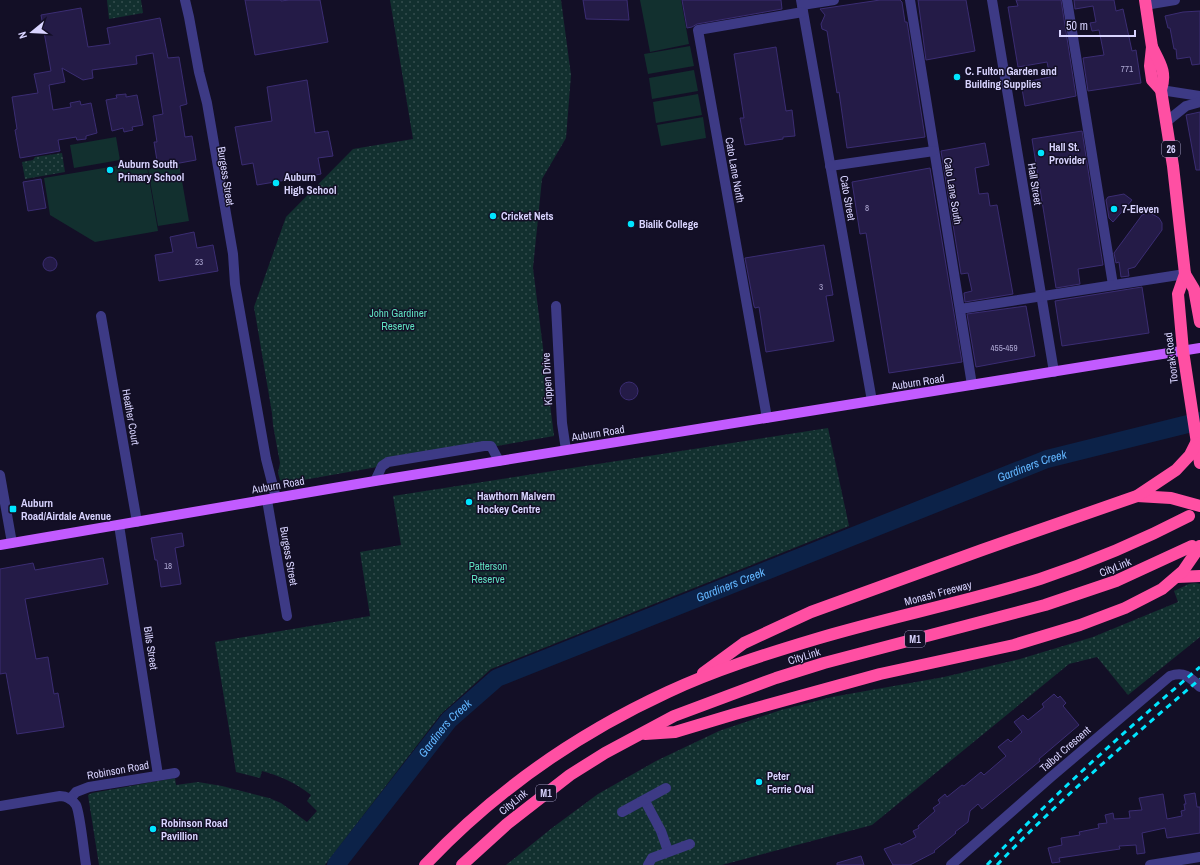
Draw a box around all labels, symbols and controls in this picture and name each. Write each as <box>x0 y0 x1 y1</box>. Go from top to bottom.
north arrow <box>12 12 52 52</box>
scale bar <box>1060 12 1135 38</box>
text: 50 m <box>1066 18 1088 34</box>
text: N <box>15 30 30 40</box>
house number: 771 <box>1121 63 1133 75</box>
place label: C. Fulton Garden and Building Supplies <box>965 64 1057 91</box>
marker: C. Fulton Garden and Building Supplies <box>952 72 962 82</box>
street label: Cato Lane North <box>722 136 748 204</box>
place label: Hall St. Provider <box>1049 140 1086 167</box>
road number: 26 <box>1162 141 1180 157</box>
street label: Burgess Street <box>214 145 238 207</box>
marker: Hall St. Provider <box>1036 148 1046 158</box>
street label: Cato Lane South <box>941 156 965 226</box>
place label: Auburn South Primary School <box>118 157 184 184</box>
street label: Hall Street <box>1025 162 1045 206</box>
marker: Auburn South Primary School <box>105 165 115 175</box>
place label: Auburn High School <box>284 170 337 197</box>
street label: Cato Street <box>837 174 859 222</box>
marker: Auburn High School <box>271 178 281 188</box>
house number: 8 <box>865 202 869 214</box>
place label: 7-Eleven <box>1122 202 1159 216</box>
marker: 7-Eleven <box>1109 204 1119 214</box>
place label: Cricket Nets <box>501 209 554 223</box>
marker: Cricket Nets <box>488 211 498 221</box>
place label: Bialik College <box>639 217 698 231</box>
marker: Bialik College <box>626 219 636 229</box>
house number: 23 <box>195 256 203 268</box>
house number: 3 <box>819 281 823 293</box>
park label: John Gardiner Reserve <box>369 306 427 333</box>
street label: Toorak Road <box>1161 332 1181 384</box>
house number: 455-459 <box>990 342 1018 354</box>
street label: Kippen Drive <box>539 352 555 406</box>
street label: Auburn Road <box>890 371 945 393</box>
street label: Heather Court <box>119 388 143 447</box>
street label: Auburn Road <box>570 422 625 444</box>
water label: Gardiners Creek <box>995 446 1069 486</box>
street label: Auburn Road <box>250 473 305 497</box>
place label: Hawthorn Malvern Hockey Centre <box>477 489 555 516</box>
place label: Auburn Road/Airdale Avenue <box>21 496 111 523</box>
marker: Hawthorn Malvern Hockey Centre <box>464 497 474 507</box>
marker: Auburn Road/Airdale Avenue <box>8 504 18 514</box>
street label: Burgess Street <box>277 525 301 587</box>
street label: CityLink <box>1097 554 1133 580</box>
park label: Patterson Reserve <box>469 559 507 586</box>
house number: 18 <box>164 560 172 572</box>
water label: Gardiners Creek <box>694 564 768 606</box>
street label: Monash Freeway <box>903 577 974 609</box>
street label: Bills Street <box>141 625 161 671</box>
road number: M1 <box>905 631 925 647</box>
street label: CityLink <box>786 644 822 668</box>
water label: Gardiners Creek <box>415 695 476 761</box>
street label: Talbot Crescent <box>1037 723 1094 775</box>
street label: Robinson Road <box>86 758 150 782</box>
place label: Peter Ferrie Oval <box>767 769 814 796</box>
marker: Peter Ferrie Oval <box>754 777 764 787</box>
road number: M1 <box>536 785 556 801</box>
street label: CityLink <box>496 786 531 818</box>
place label: Robinson Road Pavillion <box>161 816 228 843</box>
marker: Robinson Road Pavillion <box>148 824 158 834</box>

